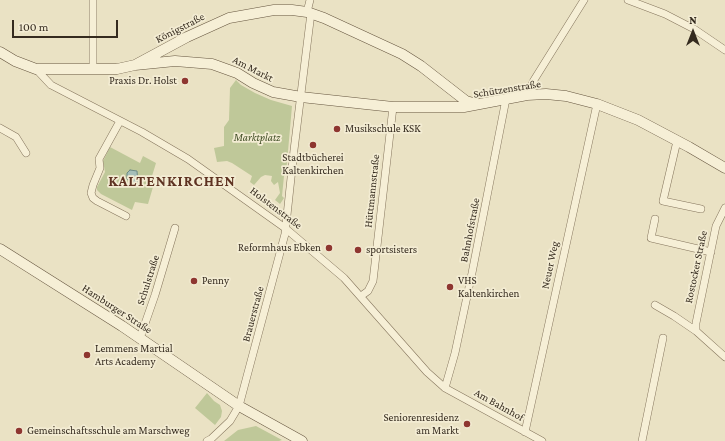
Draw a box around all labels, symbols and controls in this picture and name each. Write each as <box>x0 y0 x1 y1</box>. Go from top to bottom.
street label: Königstraße <box>153 10 207 46</box>
scale bar <box>14 12 120 38</box>
north arrow <box>673 12 713 52</box>
text: N <box>689 14 697 26</box>
text: 100 m <box>19 20 48 34</box>
street label: Am Markt <box>230 53 276 85</box>
place label: Praxis Dr. Holst <box>109 74 177 88</box>
marker: Praxis Dr. Holst <box>180 76 190 86</box>
street label: Schützenstraße <box>472 77 542 101</box>
place label: Musikschule KSK <box>345 122 420 136</box>
marker: Musikschule KSK <box>332 124 342 134</box>
park label: Marktplatz <box>234 131 280 145</box>
marker: Stadtbücherei Kaltenkirchen <box>308 140 318 150</box>
place label: Stadtbücherei Kaltenkirchen <box>282 151 344 177</box>
street label: Hüttmannstraße <box>362 154 382 228</box>
district label: KALTENKIRCHEN <box>108 172 236 190</box>
street label: Holstenstraße <box>247 184 305 232</box>
street label: Bahnhofstraße <box>457 197 483 263</box>
street label: Rostocker Straße <box>682 230 710 304</box>
street label: Neuer Weg <box>539 240 561 290</box>
place label: Reformhaus Ebken <box>238 241 321 255</box>
marker: Reformhaus Ebken <box>324 243 334 253</box>
place label: sportsisters <box>366 243 417 257</box>
marker: sportsisters <box>353 245 363 255</box>
street label: Schulstraße <box>134 253 162 307</box>
place label: Penny <box>202 274 229 288</box>
place label: VHS Kaltenkirchen <box>458 274 519 300</box>
marker: Penny <box>189 276 199 286</box>
street label: Hamburger Straße <box>79 281 155 337</box>
marker: VHS Kaltenkirchen <box>445 282 455 292</box>
street label: Brauerstraße <box>239 285 267 343</box>
place label: Lemmens Martial Arts Academy <box>95 342 173 368</box>
marker: Lemmens Martial Arts Academy <box>82 350 92 360</box>
street label: Am Bahnhof <box>472 386 526 424</box>
place label: Seniorenresidenz am Markt <box>383 411 459 437</box>
marker: Seniorenresidenz am Markt <box>462 419 472 429</box>
place label: Gemeinschaftsschule am Marschweg <box>27 424 189 438</box>
marker: Gemeinschaftsschule am Marschweg <box>14 426 24 436</box>

